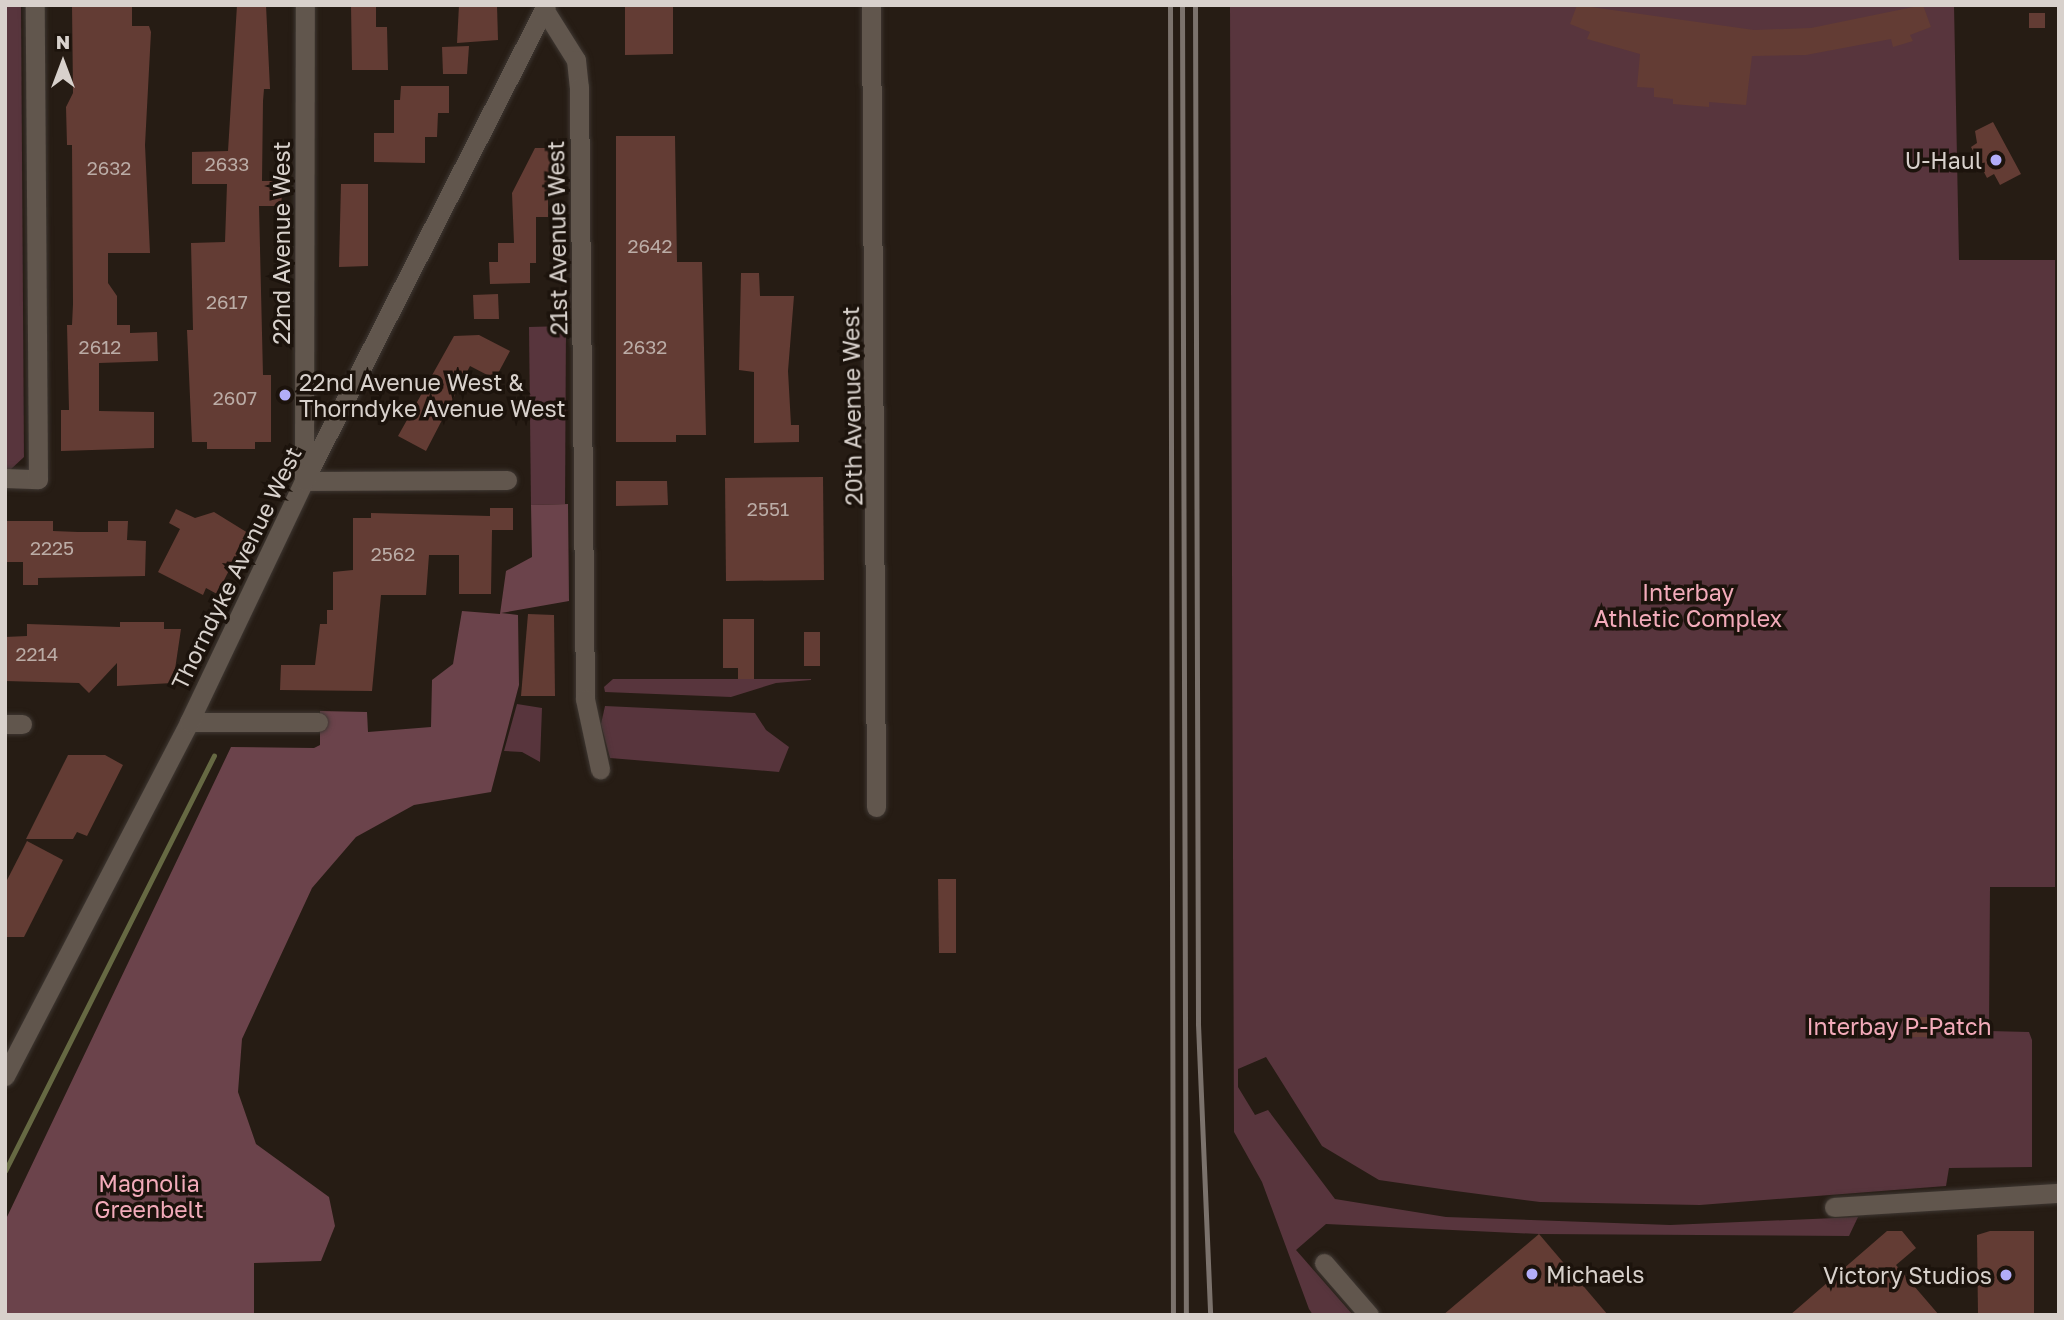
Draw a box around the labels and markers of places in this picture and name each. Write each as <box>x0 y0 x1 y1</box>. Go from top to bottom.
place label: U-Haul <box>1905 146 1982 174</box>
marker: U-Haul <box>1988 152 2004 168</box>
place label: 22nd Avenue West & Thorndyke Avenue West <box>299 368 566 422</box>
marker: 22nd Avenue West & Thorndyke Avenue West <box>277 387 293 403</box>
place label: Michaels <box>1546 1260 1645 1288</box>
place label: Victory Studios <box>1823 1261 1992 1289</box>
marker: Michaels <box>1524 1266 1540 1282</box>
marker: Victory Studios <box>1998 1267 2014 1283</box>

